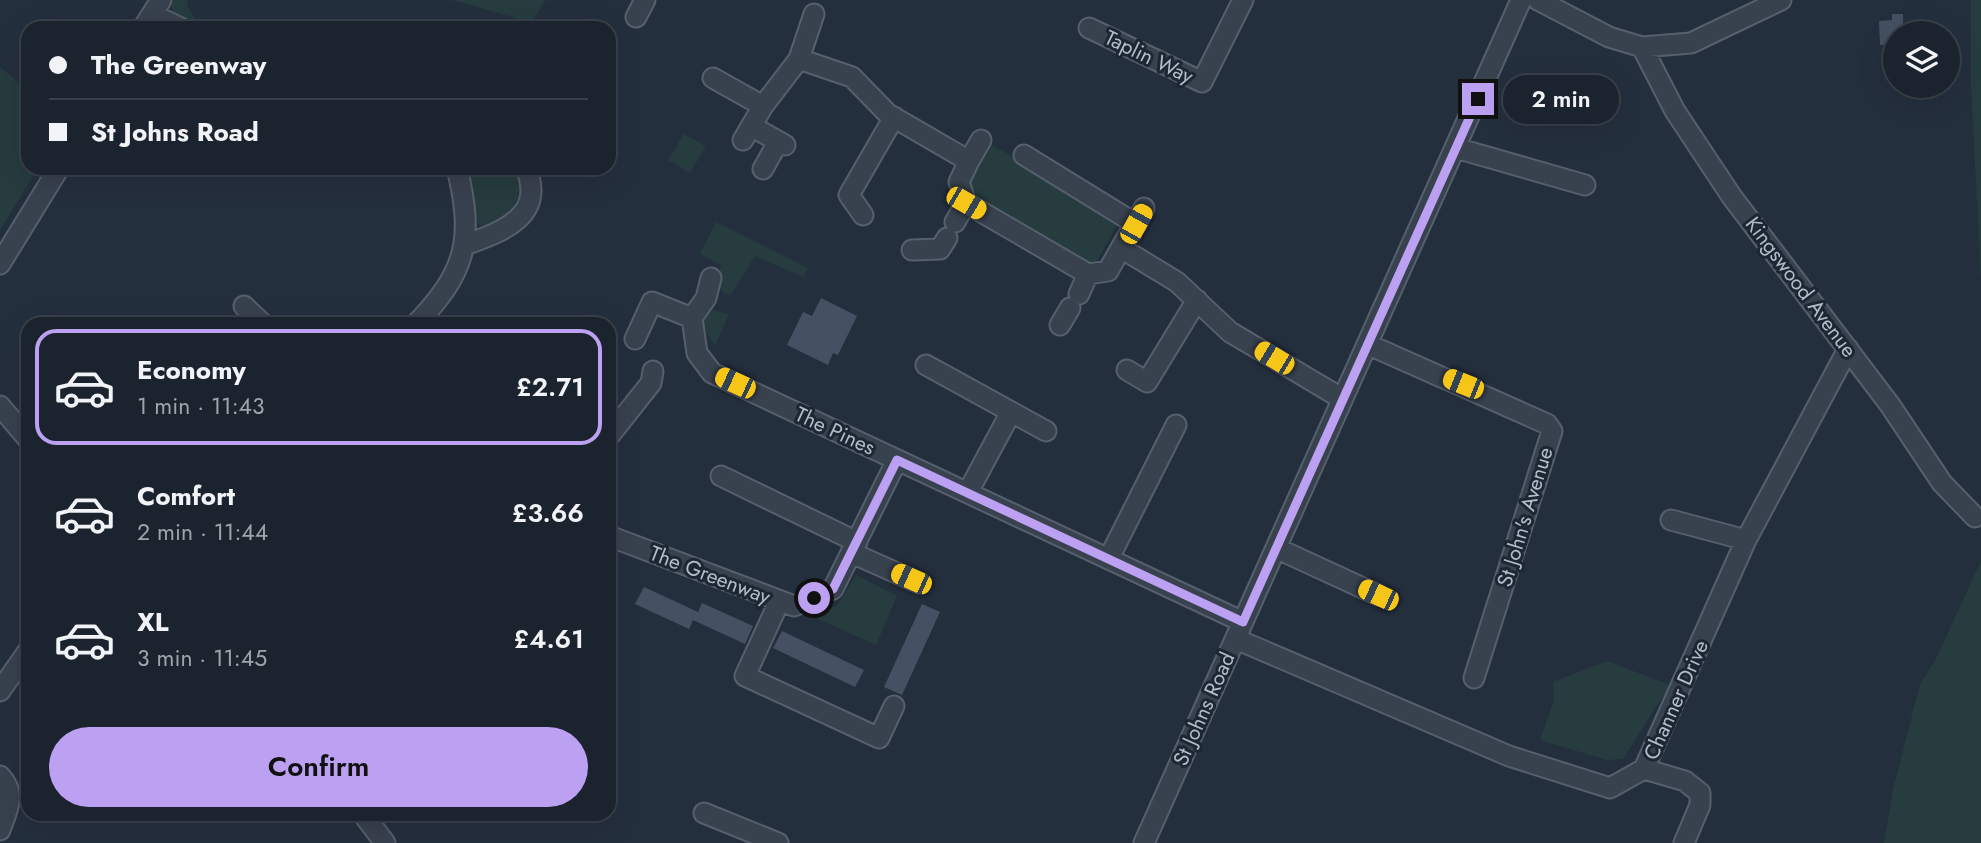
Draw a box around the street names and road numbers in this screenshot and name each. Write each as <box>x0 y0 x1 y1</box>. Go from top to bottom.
street label: Taplin Way <box>1100 23 1199 92</box>
street label: Kingswood Avenue <box>1738 210 1864 364</box>
street label: The Pines <box>790 399 880 463</box>
street label: St John's Avenue <box>1489 443 1561 591</box>
street label: The Greenway <box>645 538 775 612</box>
street label: Channer Drive <box>1636 635 1716 765</box>
street label: St Johns Road <box>1166 647 1242 771</box>

